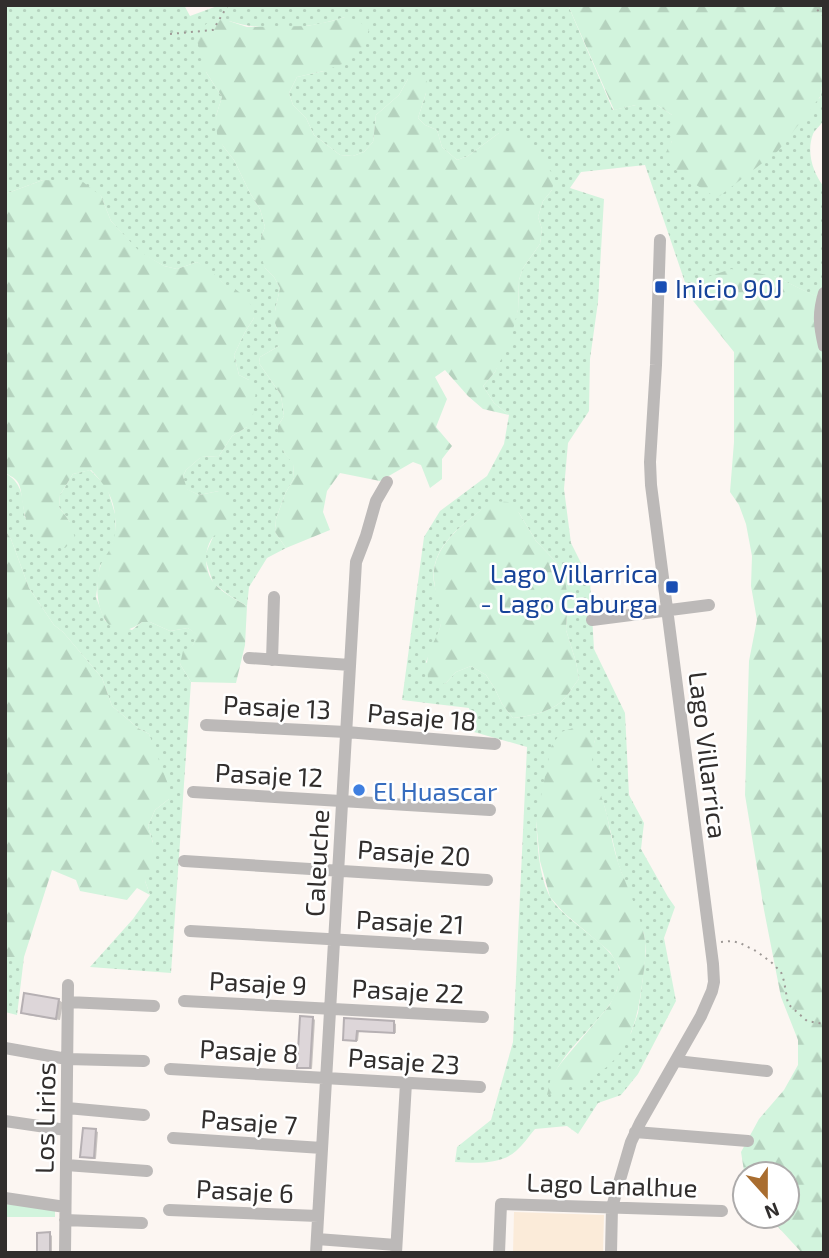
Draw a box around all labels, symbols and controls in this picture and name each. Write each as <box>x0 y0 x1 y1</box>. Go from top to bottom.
place label: Inicio 90J <box>675 272 782 303</box>
marker: Inicio 90J <box>653 279 669 295</box>
place label: Lago Villarrica - Lago Caburga <box>480 557 658 618</box>
marker: Lago Villarrica - Lago Caburga <box>664 579 680 595</box>
street label: Lago Villarrica <box>683 670 735 840</box>
street label: Pasaje 13 <box>222 688 332 724</box>
street label: Pasaje 18 <box>366 696 478 736</box>
street label: Pasaje 12 <box>214 756 324 792</box>
place label: El Huascar <box>373 775 498 806</box>
marker: El Huascar <box>351 782 367 798</box>
street label: Caleuche <box>298 809 334 917</box>
street label: Pasaje 20 <box>356 833 472 871</box>
street label: Pasaje 21 <box>355 903 465 939</box>
street label: Pasaje 9 <box>208 964 308 1000</box>
street label: Pasaje 22 <box>351 972 465 1008</box>
street label: Pasaje 8 <box>199 1032 299 1068</box>
street label: Pasaje 23 <box>347 1041 461 1079</box>
street label: Los Lirios <box>28 1062 60 1174</box>
street label: Pasaje 7 <box>200 1102 298 1140</box>
north arrow <box>731 1160 801 1230</box>
street label: Lago Lanalhue <box>526 1166 698 1202</box>
street label: Pasaje 6 <box>195 1172 295 1208</box>
text: N <box>762 1198 783 1225</box>

